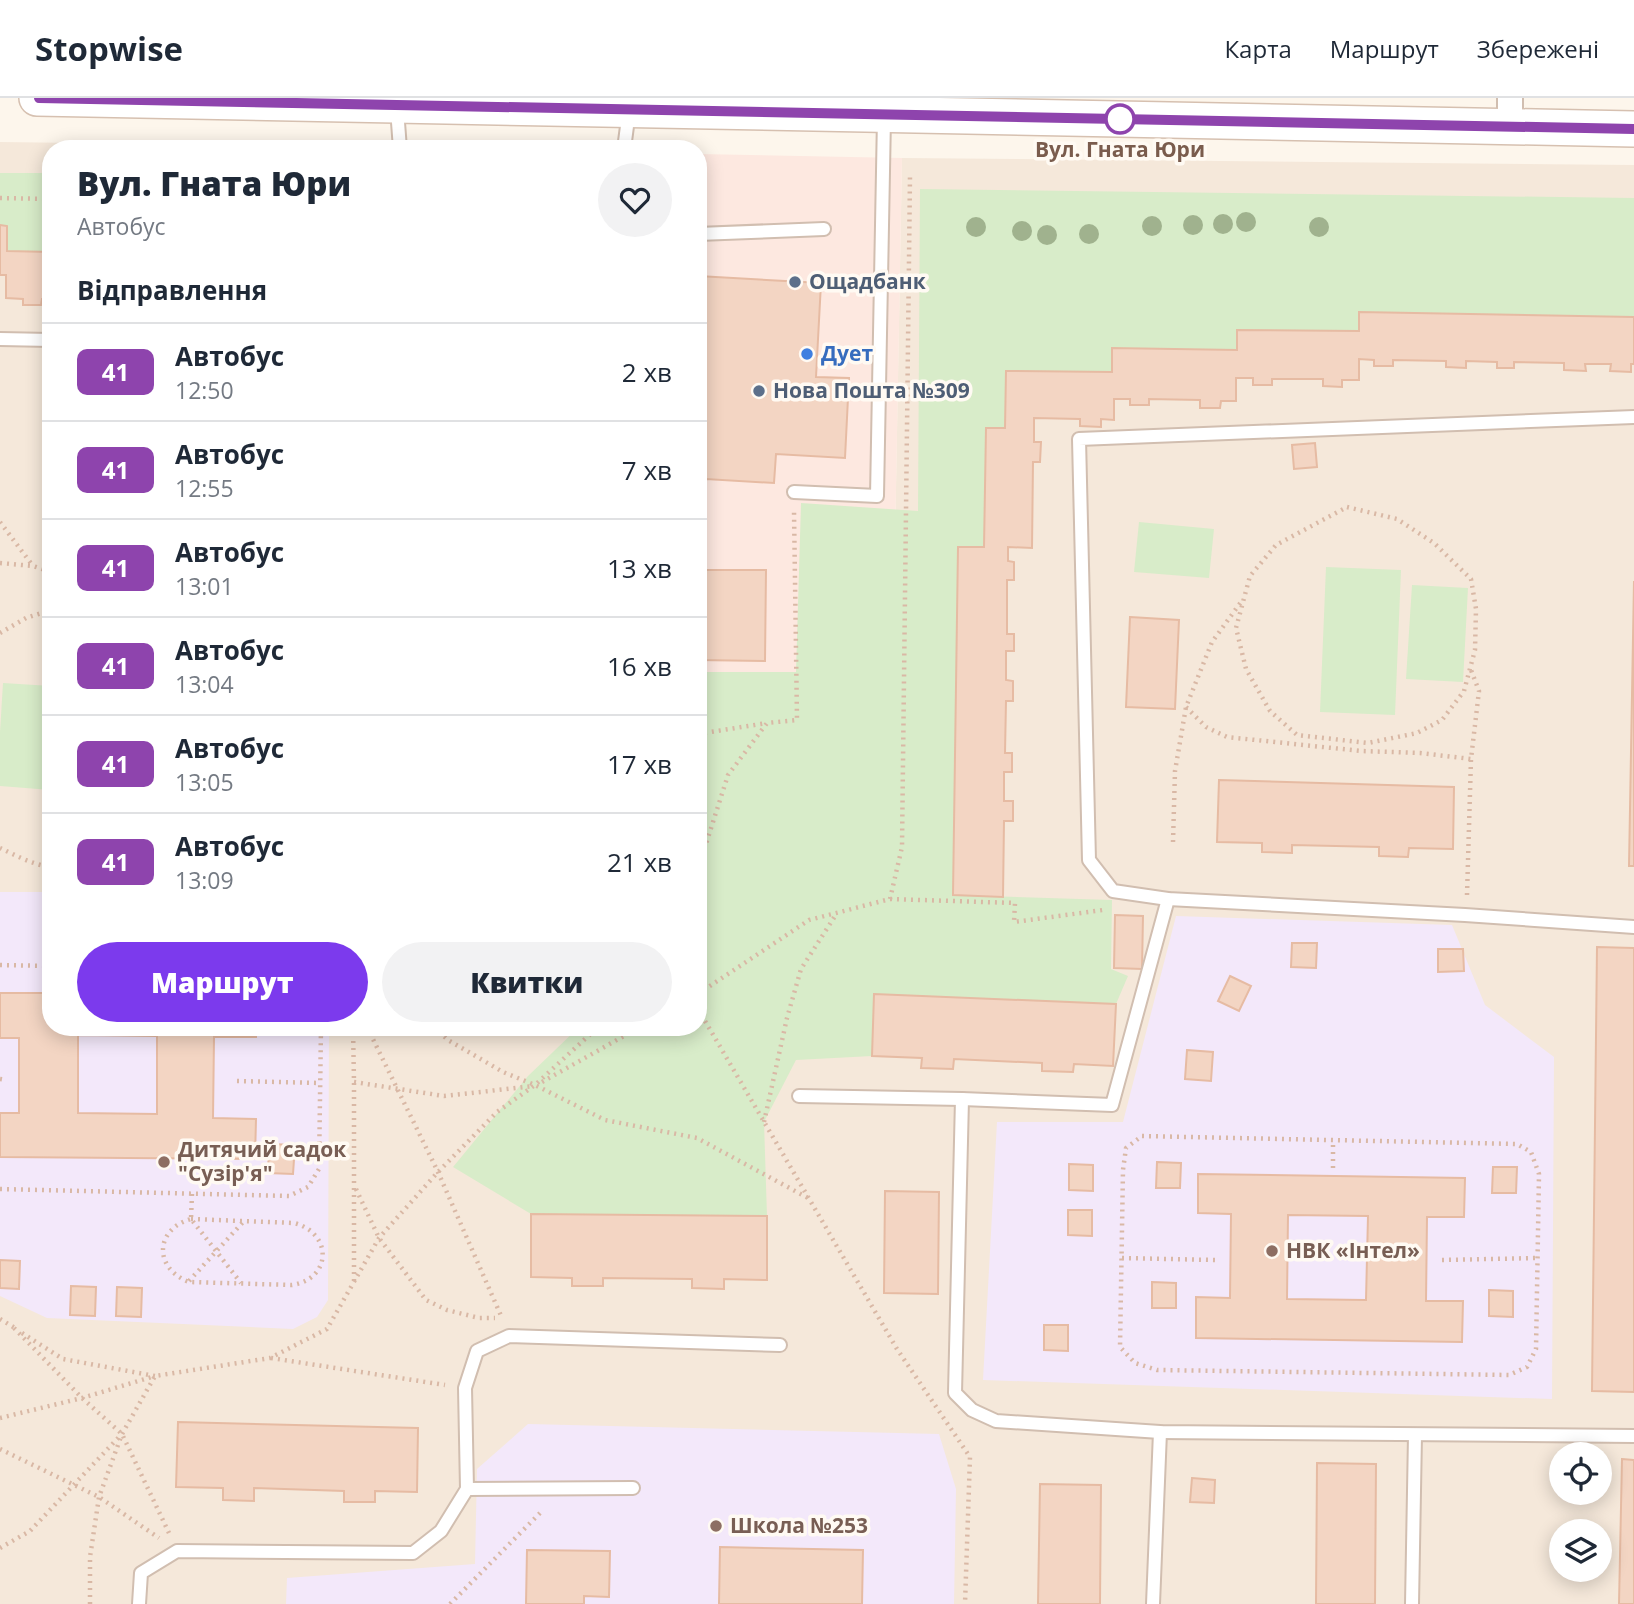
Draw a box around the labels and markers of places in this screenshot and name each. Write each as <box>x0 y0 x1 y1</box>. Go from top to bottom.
marker: Вул. Гната Юри <box>1105 104 1135 134</box>
place label: Вул. Гната Юри <box>1035 135 1205 163</box>
place label: Ощадбанк <box>809 267 926 295</box>
marker: Ощадбанк <box>787 274 803 290</box>
place label: Дует <box>821 339 873 367</box>
marker: Дует <box>799 346 815 362</box>
place label: Нова Пошта №309 <box>773 376 970 404</box>
marker: Нова Пошта №309 <box>751 383 767 399</box>
place label: Дитячий садок "Сузір'я" <box>178 1135 346 1187</box>
marker: Дитячий садок "Сузір'я" <box>156 1154 172 1170</box>
place label: НВК «Інтел» <box>1286 1236 1420 1264</box>
marker: НВК «Інтел» <box>1264 1243 1280 1259</box>
place label: Школа №253 <box>730 1511 868 1539</box>
marker: Школа №253 <box>708 1518 724 1534</box>

